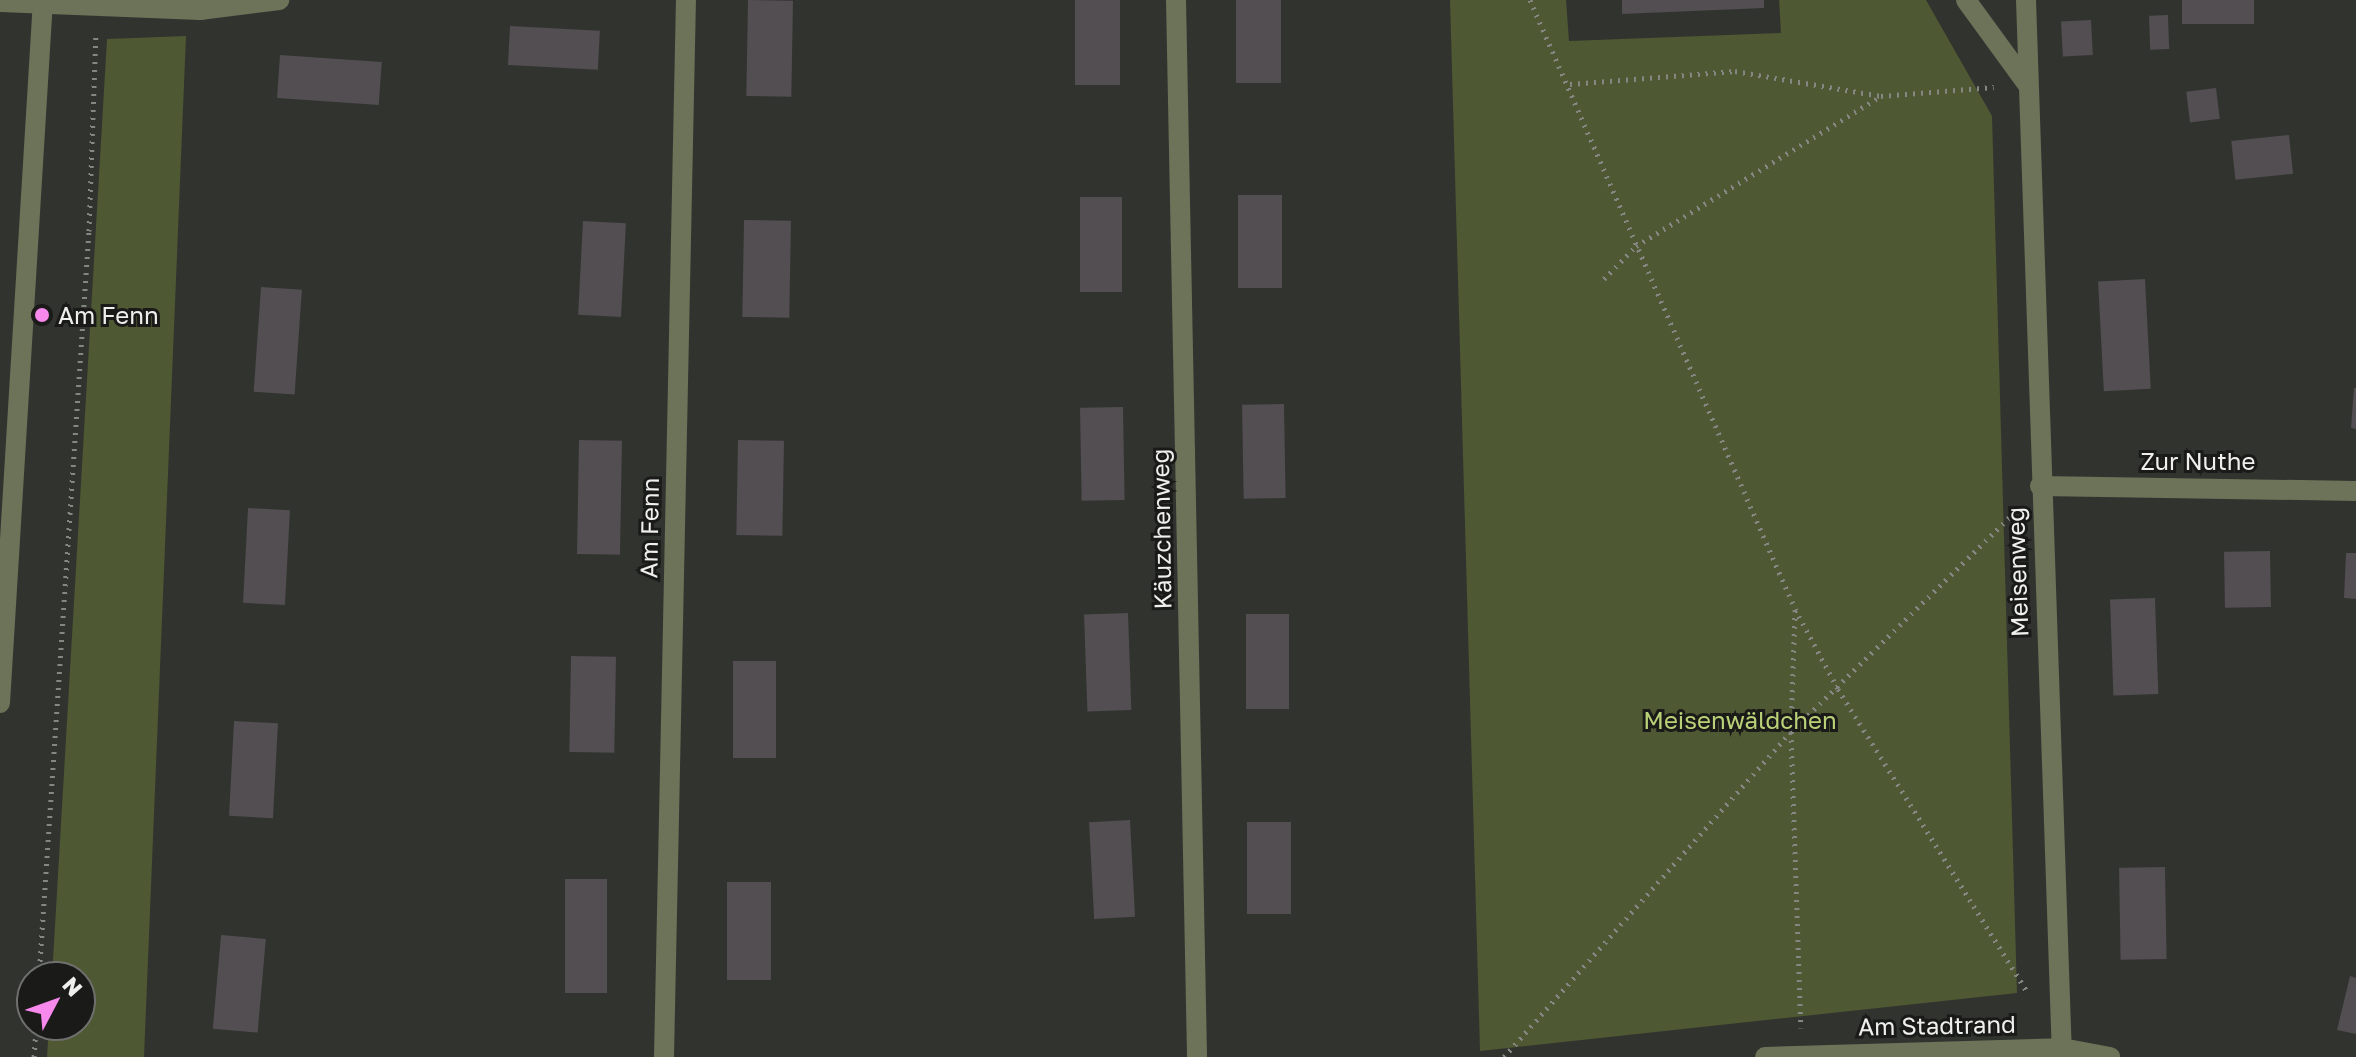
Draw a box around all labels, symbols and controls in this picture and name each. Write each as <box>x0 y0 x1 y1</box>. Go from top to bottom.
place label: Am Fenn <box>58 301 159 329</box>
marker: Am Fenn <box>33 306 51 324</box>
street label: Zur Nuthe <box>2141 447 2255 475</box>
street label: Käuzchenweg <box>1145 448 1177 610</box>
street label: Am Fenn <box>634 477 664 579</box>
street label: Meisenweg <box>2000 507 2034 637</box>
park label: Meisenwäldchen <box>1643 706 1837 734</box>
north arrow <box>16 961 96 1041</box>
text: N <box>57 971 89 1001</box>
street label: Am Stadtrand <box>1858 1009 2016 1041</box>

